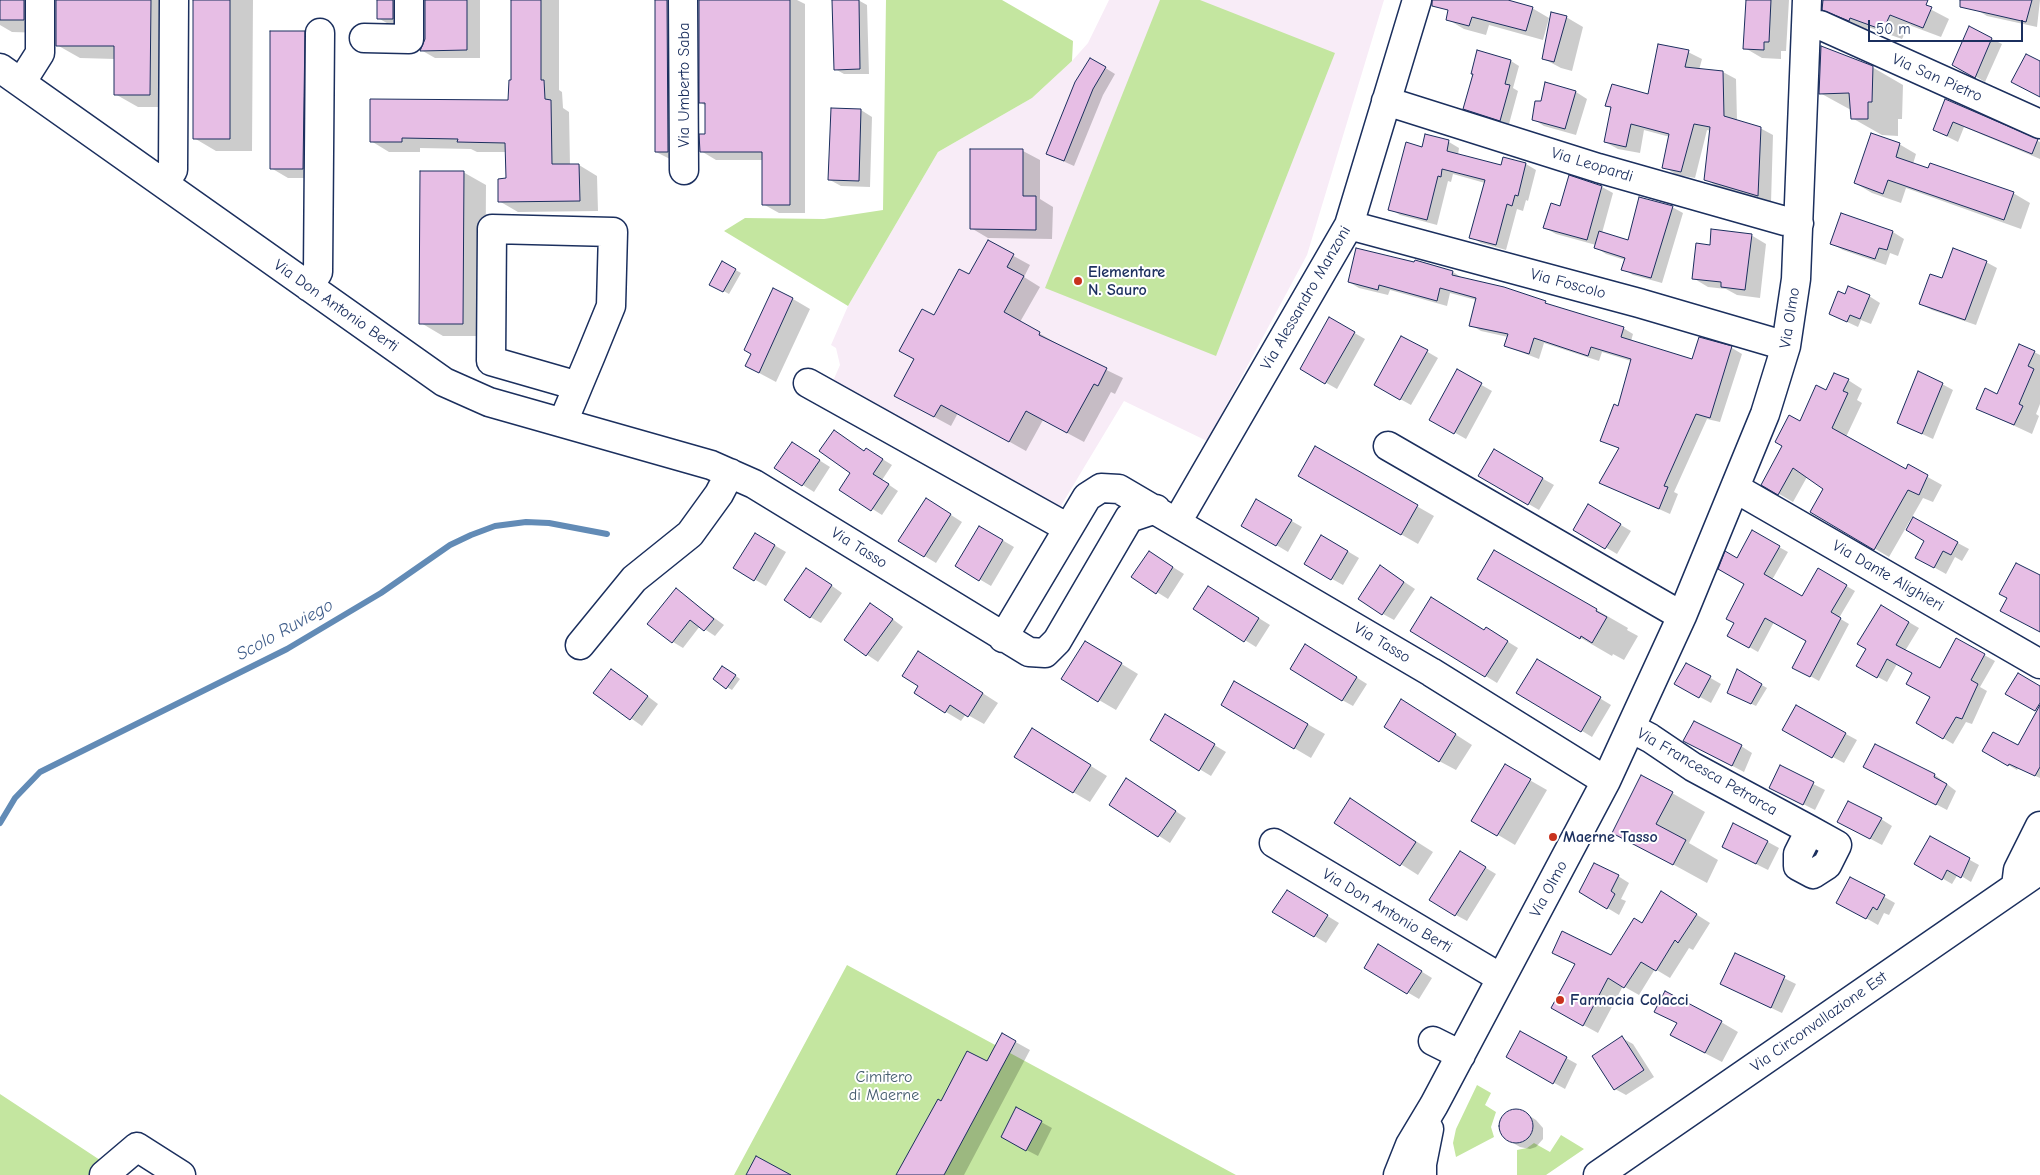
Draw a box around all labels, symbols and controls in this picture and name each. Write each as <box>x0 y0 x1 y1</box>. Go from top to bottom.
scale bar <box>1870 10 2025 42</box>
text: 50 m <box>1876 20 1911 38</box>
street label: Via Umberto Saba <box>674 23 694 147</box>
street label: Via San Pietro <box>1889 50 1985 106</box>
street label: Via Leopardi <box>1549 143 1635 187</box>
street label: Via Alessandro Manzoni <box>1257 222 1355 374</box>
street label: Via Don Antonio Berti <box>270 256 402 356</box>
place label: Elementare N. Sauro <box>1088 262 1165 300</box>
street label: Via Foscolo <box>1528 265 1608 303</box>
marker: Elementare N. Sauro <box>1072 275 1084 287</box>
street label: Via Olmo <box>1776 286 1804 350</box>
street label: Via Tasso <box>827 523 891 573</box>
street label: Via Dante Alighieri <box>1829 536 1947 616</box>
water label: Scolo Ruviego <box>233 595 337 665</box>
street label: Via Tasso <box>1350 619 1414 667</box>
street label: Via Francesca Petrarca <box>1633 724 1781 820</box>
place label: Maerne Tasso <box>1563 827 1658 847</box>
marker: Maerne Tasso <box>1547 831 1559 843</box>
street label: Via Olmo <box>1526 857 1572 921</box>
street label: Via Don Antonio Berti <box>1319 865 1455 957</box>
street label: Via Circonvallazione Est <box>1747 968 1891 1076</box>
place label: Farmacia Colacci <box>1570 990 1689 1010</box>
marker: Farmacia Colacci <box>1554 994 1566 1006</box>
park label: Cimitero di Maerne <box>849 1067 919 1105</box>

